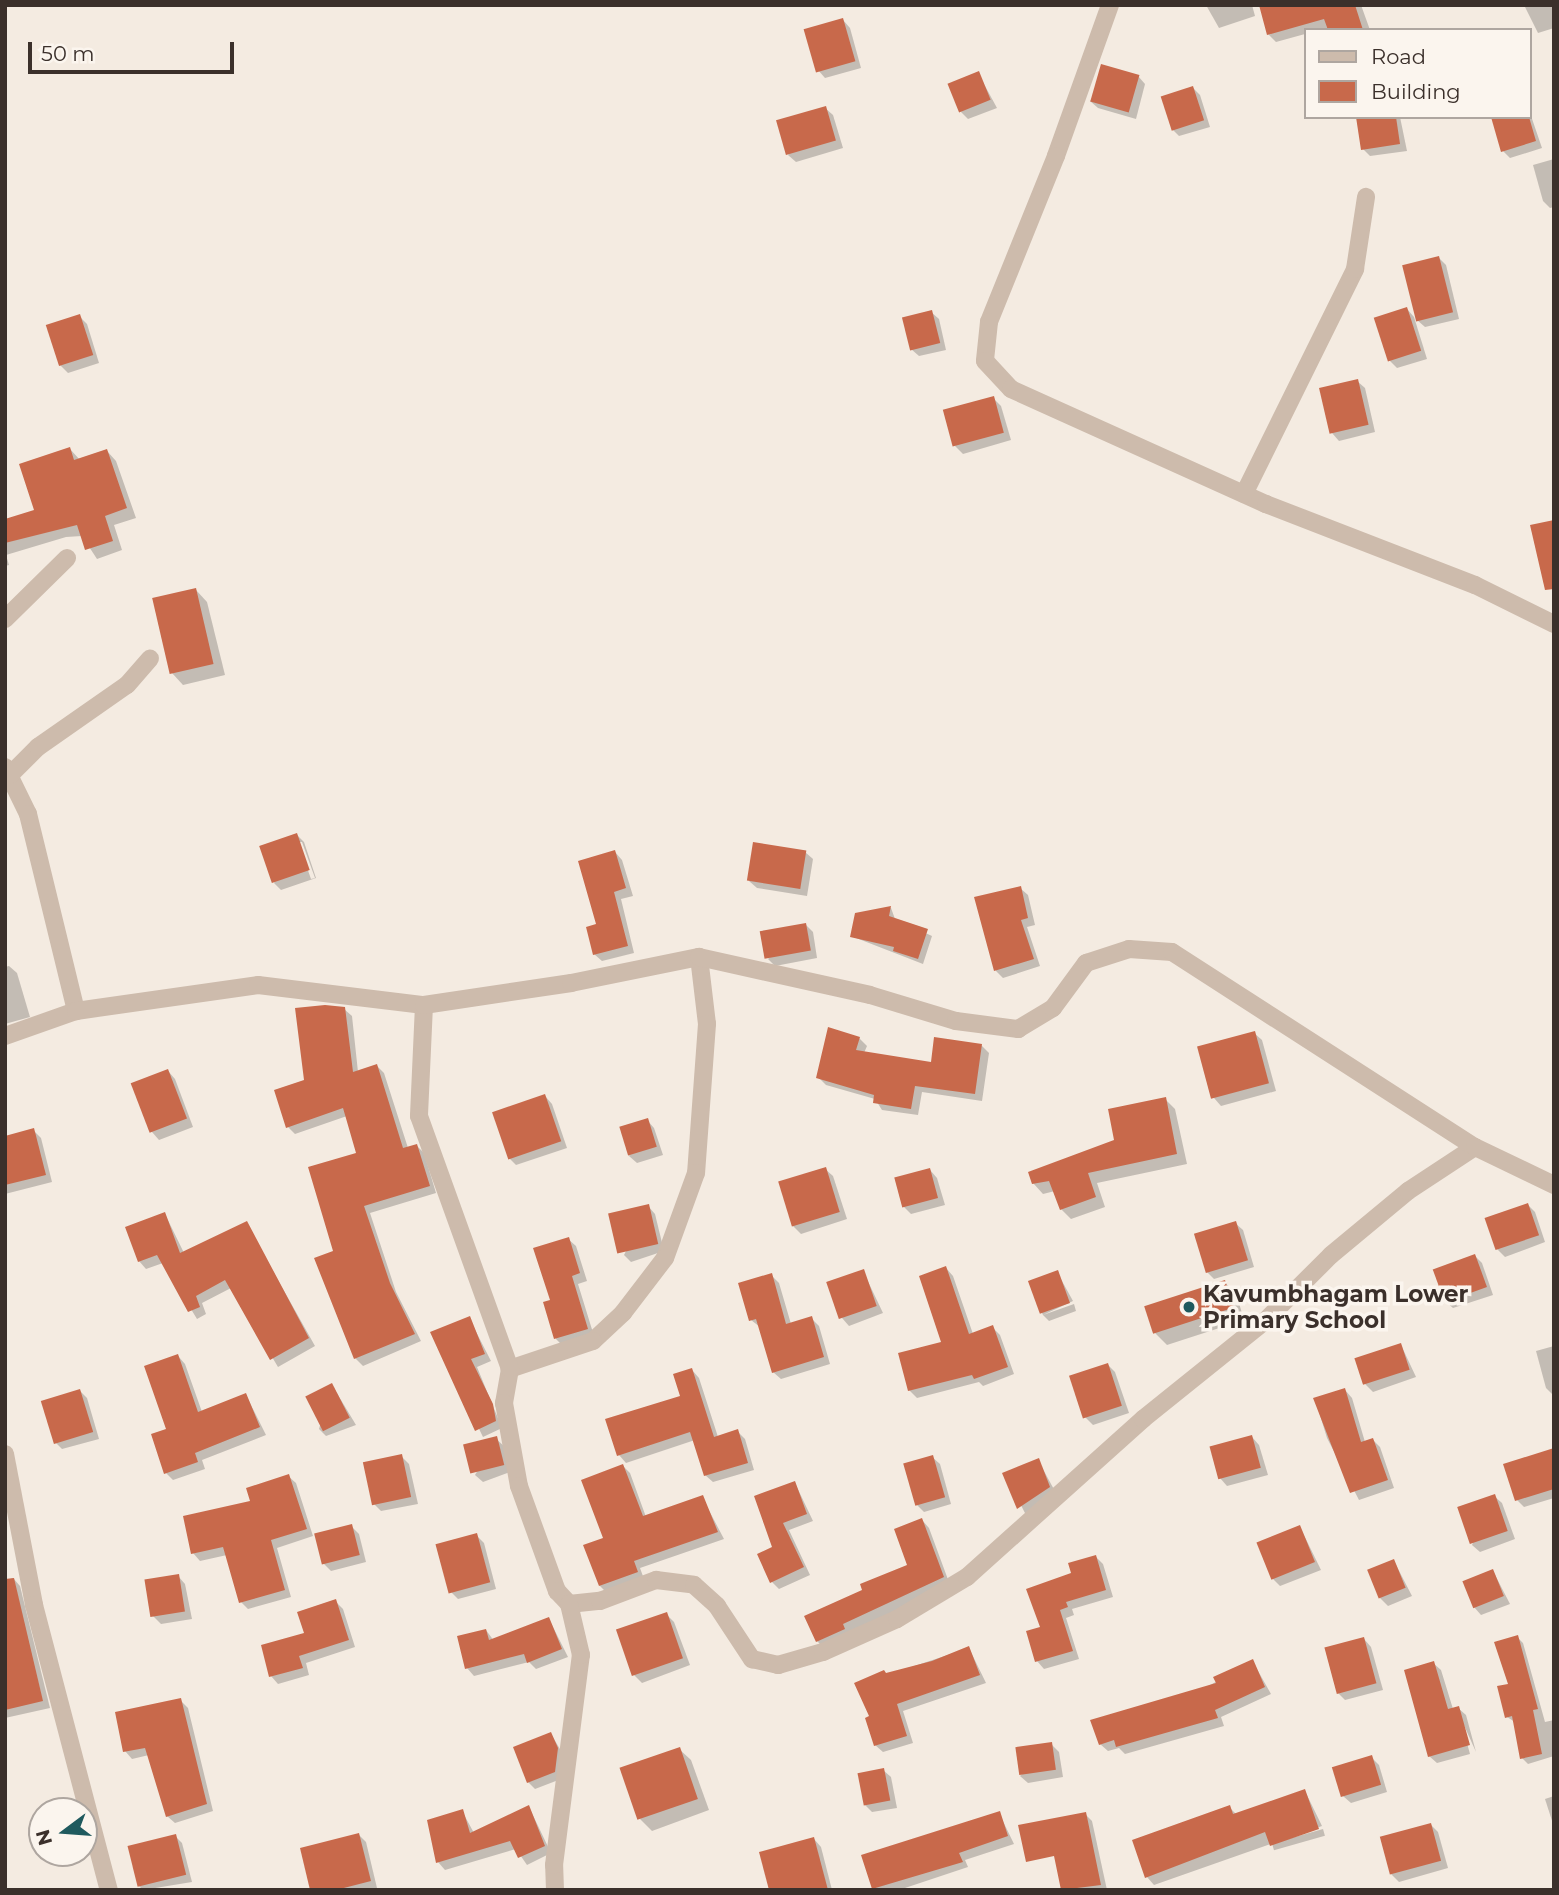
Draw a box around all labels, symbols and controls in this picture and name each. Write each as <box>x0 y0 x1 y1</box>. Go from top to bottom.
scale bar <box>32 28 238 72</box>
legend <box>1304 28 1531 119</box>
text: 50 m <box>41 41 95 66</box>
text: Road <box>1371 44 1426 69</box>
text: Building <box>1371 79 1461 104</box>
place label: Kavumbhagam Lower Primary School <box>1203 1280 1469 1334</box>
marker: Kavumbhagam Lower Primary School <box>1181 1299 1197 1315</box>
north arrow <box>28 1797 98 1867</box>
text: N <box>31 1827 57 1848</box>

